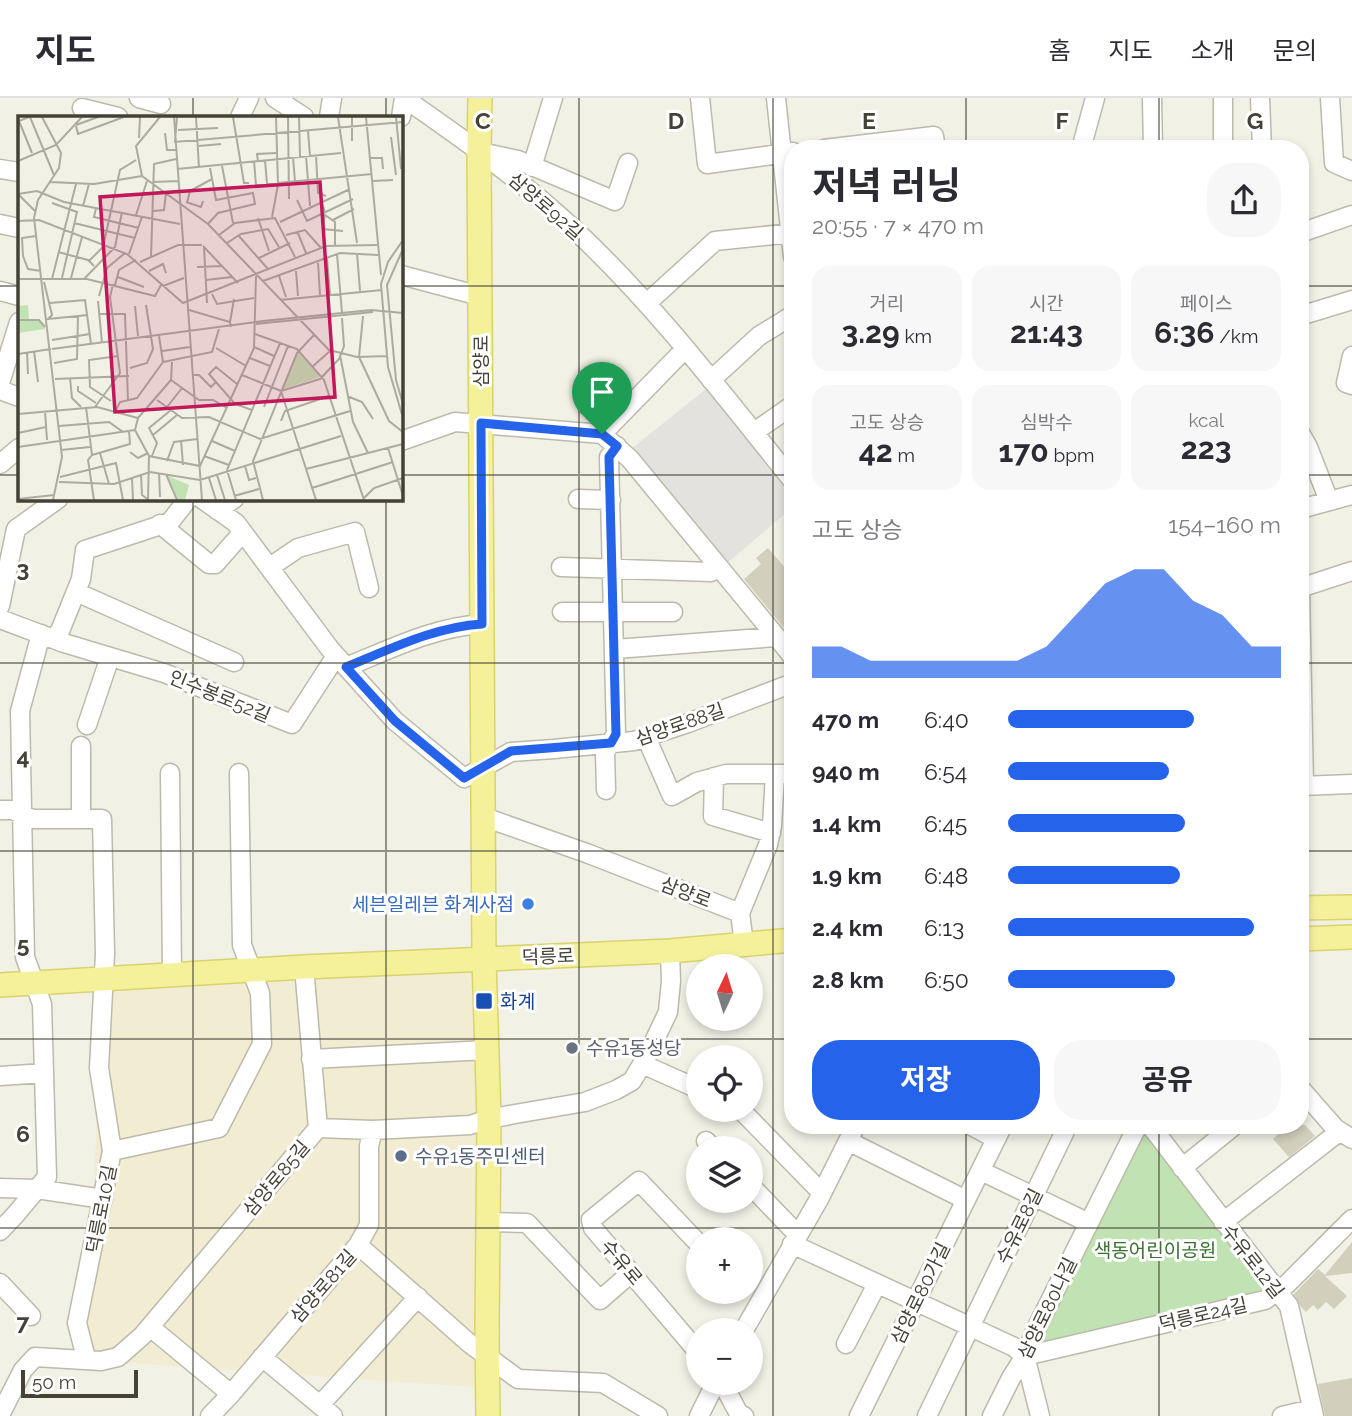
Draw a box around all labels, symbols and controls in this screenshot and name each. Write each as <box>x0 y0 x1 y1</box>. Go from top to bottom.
text: 지도 <box>35 31 96 70</box>
text: 홈 <box>1048 36 1070 65</box>
text: 지도 <box>1108 36 1153 65</box>
text: 소개 <box>1191 36 1235 65</box>
text: 문의 <box>1273 36 1317 65</box>
text: C <box>475 107 491 134</box>
text: D <box>668 107 684 134</box>
text: E <box>862 107 876 134</box>
text: F <box>1055 107 1069 134</box>
text: G <box>1247 107 1263 134</box>
inset map <box>18 116 402 500</box>
text: 저녁 러닝 <box>812 163 961 208</box>
button: share <box>1207 163 1281 237</box>
street label: 삼양로92길 <box>504 168 588 244</box>
text: 20:55 · 7 × 470 m <box>812 212 984 239</box>
text: 거리 <box>869 292 904 314</box>
text: 시간 <box>1029 292 1064 314</box>
text: 페이스 <box>1180 292 1232 314</box>
text: 3.29 <box>842 315 900 350</box>
text: 21:43 <box>1010 315 1083 350</box>
text: 6:36 <box>1154 315 1215 350</box>
text: km <box>900 325 932 347</box>
text: /km <box>1215 325 1258 347</box>
street label: 삼양로 <box>470 335 492 387</box>
pin <box>572 362 632 434</box>
icon: arrive <box>583 373 621 411</box>
text: kcal <box>1188 409 1224 431</box>
text: 고도 상승 <box>849 411 924 433</box>
text: 심박수 <box>1020 411 1073 433</box>
text: 223 <box>1181 431 1231 466</box>
text: 42 <box>859 434 893 469</box>
text: 170 <box>999 434 1049 469</box>
text: m <box>893 444 915 466</box>
text: bpm <box>1049 444 1094 466</box>
text: 154–160 m <box>1168 511 1281 538</box>
text: 고도 상승 <box>812 516 903 543</box>
text: 3 <box>17 555 29 582</box>
street label: 인수봉로52길 <box>166 666 274 726</box>
street label: 삼양로88길 <box>633 699 727 749</box>
text: 470 m <box>812 706 879 733</box>
text: 6:40 <box>924 706 969 733</box>
text: 4 <box>16 743 30 770</box>
text: 940 m <box>812 758 880 785</box>
text: 6:54 <box>924 758 967 785</box>
text: 1.4 km <box>812 810 881 837</box>
text: 6:45 <box>924 810 967 837</box>
text: 1.9 km <box>812 862 882 889</box>
text: 6:48 <box>924 862 968 889</box>
street label: 삼양로 <box>658 872 714 912</box>
place label: 세븐일레븐 화계사점 <box>352 893 514 915</box>
marker: 세븐일레븐 화계사점 <box>520 896 536 912</box>
text: 2.4 km <box>812 914 883 941</box>
text: 6:13 <box>924 914 964 941</box>
text: 5 <box>17 931 30 958</box>
street label: 덕릉로 <box>521 944 575 968</box>
north arrow <box>686 954 763 1031</box>
map controls <box>686 954 763 1395</box>
text: 2.8 km <box>812 966 884 993</box>
text: 6:50 <box>924 966 969 993</box>
place label: 화계 <box>500 990 535 1012</box>
marker: 화계 <box>474 991 494 1011</box>
place label: 수유1동성당 <box>586 1037 682 1059</box>
marker: 수유1동성당 <box>564 1040 580 1056</box>
button: 저장 <box>812 1040 1040 1120</box>
button: 공유 <box>1054 1040 1281 1120</box>
button: locate <box>686 1045 763 1122</box>
text: 6 <box>16 1120 30 1147</box>
street label: 삼양로85길 <box>238 1136 314 1220</box>
button: layers <box>686 1136 763 1213</box>
place label: 수유1동주민센터 <box>415 1145 546 1167</box>
marker: 수유1동주민센터 <box>393 1148 409 1164</box>
street label: 덕릉로10길 <box>82 1163 120 1255</box>
street label: 수유로8길 <box>991 1185 1047 1267</box>
street label: 수유로12길 <box>1217 1220 1289 1302</box>
button: + <box>686 1227 763 1304</box>
street label: 수유로 <box>597 1235 647 1289</box>
street label: 삼양로80가길 <box>886 1239 954 1347</box>
park label: 색동어린이공원 <box>1094 1239 1216 1261</box>
street label: 삼양로81길 <box>285 1245 361 1327</box>
street label: 삼양로80나길 <box>1013 1254 1081 1362</box>
street label: 덕릉로24길 <box>1157 1293 1249 1335</box>
text: 7 <box>17 1308 30 1335</box>
button: − <box>686 1318 763 1395</box>
scale bar <box>21 1367 138 1399</box>
text: 50 m <box>32 1371 76 1393</box>

